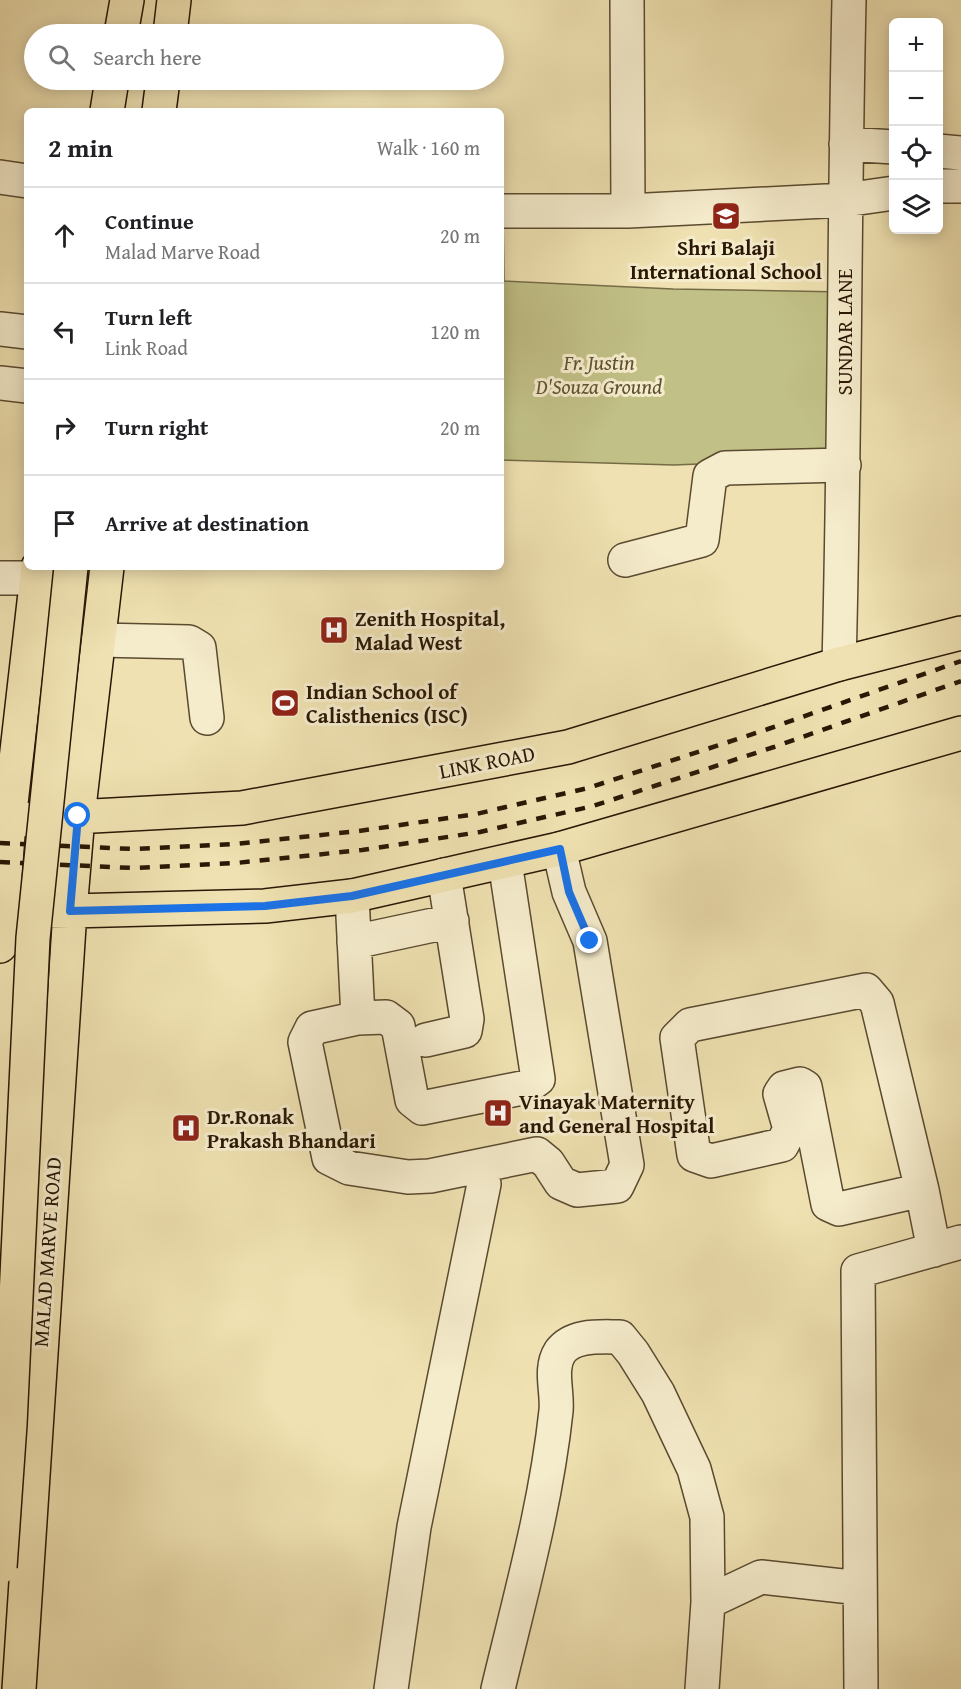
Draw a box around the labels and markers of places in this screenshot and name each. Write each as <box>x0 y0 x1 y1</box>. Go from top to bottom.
school or university icon: Shri Balaji International School <box>710 200 742 232</box>
place label: Shri Balaji International School <box>630 232 823 287</box>
place label: Zenith Hospital, Malad West <box>355 603 505 658</box>
hospital icon: Zenith Hospital, Malad West <box>318 614 350 646</box>
place label: Indian School of Calisthenics (ISC) <box>306 676 468 731</box>
sports icon: Indian School of Calisthenics (ISC) <box>269 687 301 719</box>
place label: Vinayak Maternity and General Hospital <box>519 1086 715 1141</box>
hospital icon: Vinayak Maternity and General Hospital <box>482 1097 514 1129</box>
place label: Dr.Ronak Prakash Bhandari <box>207 1101 376 1156</box>
hospital icon: Dr.Ronak Prakash Bhandari <box>170 1112 202 1144</box>

